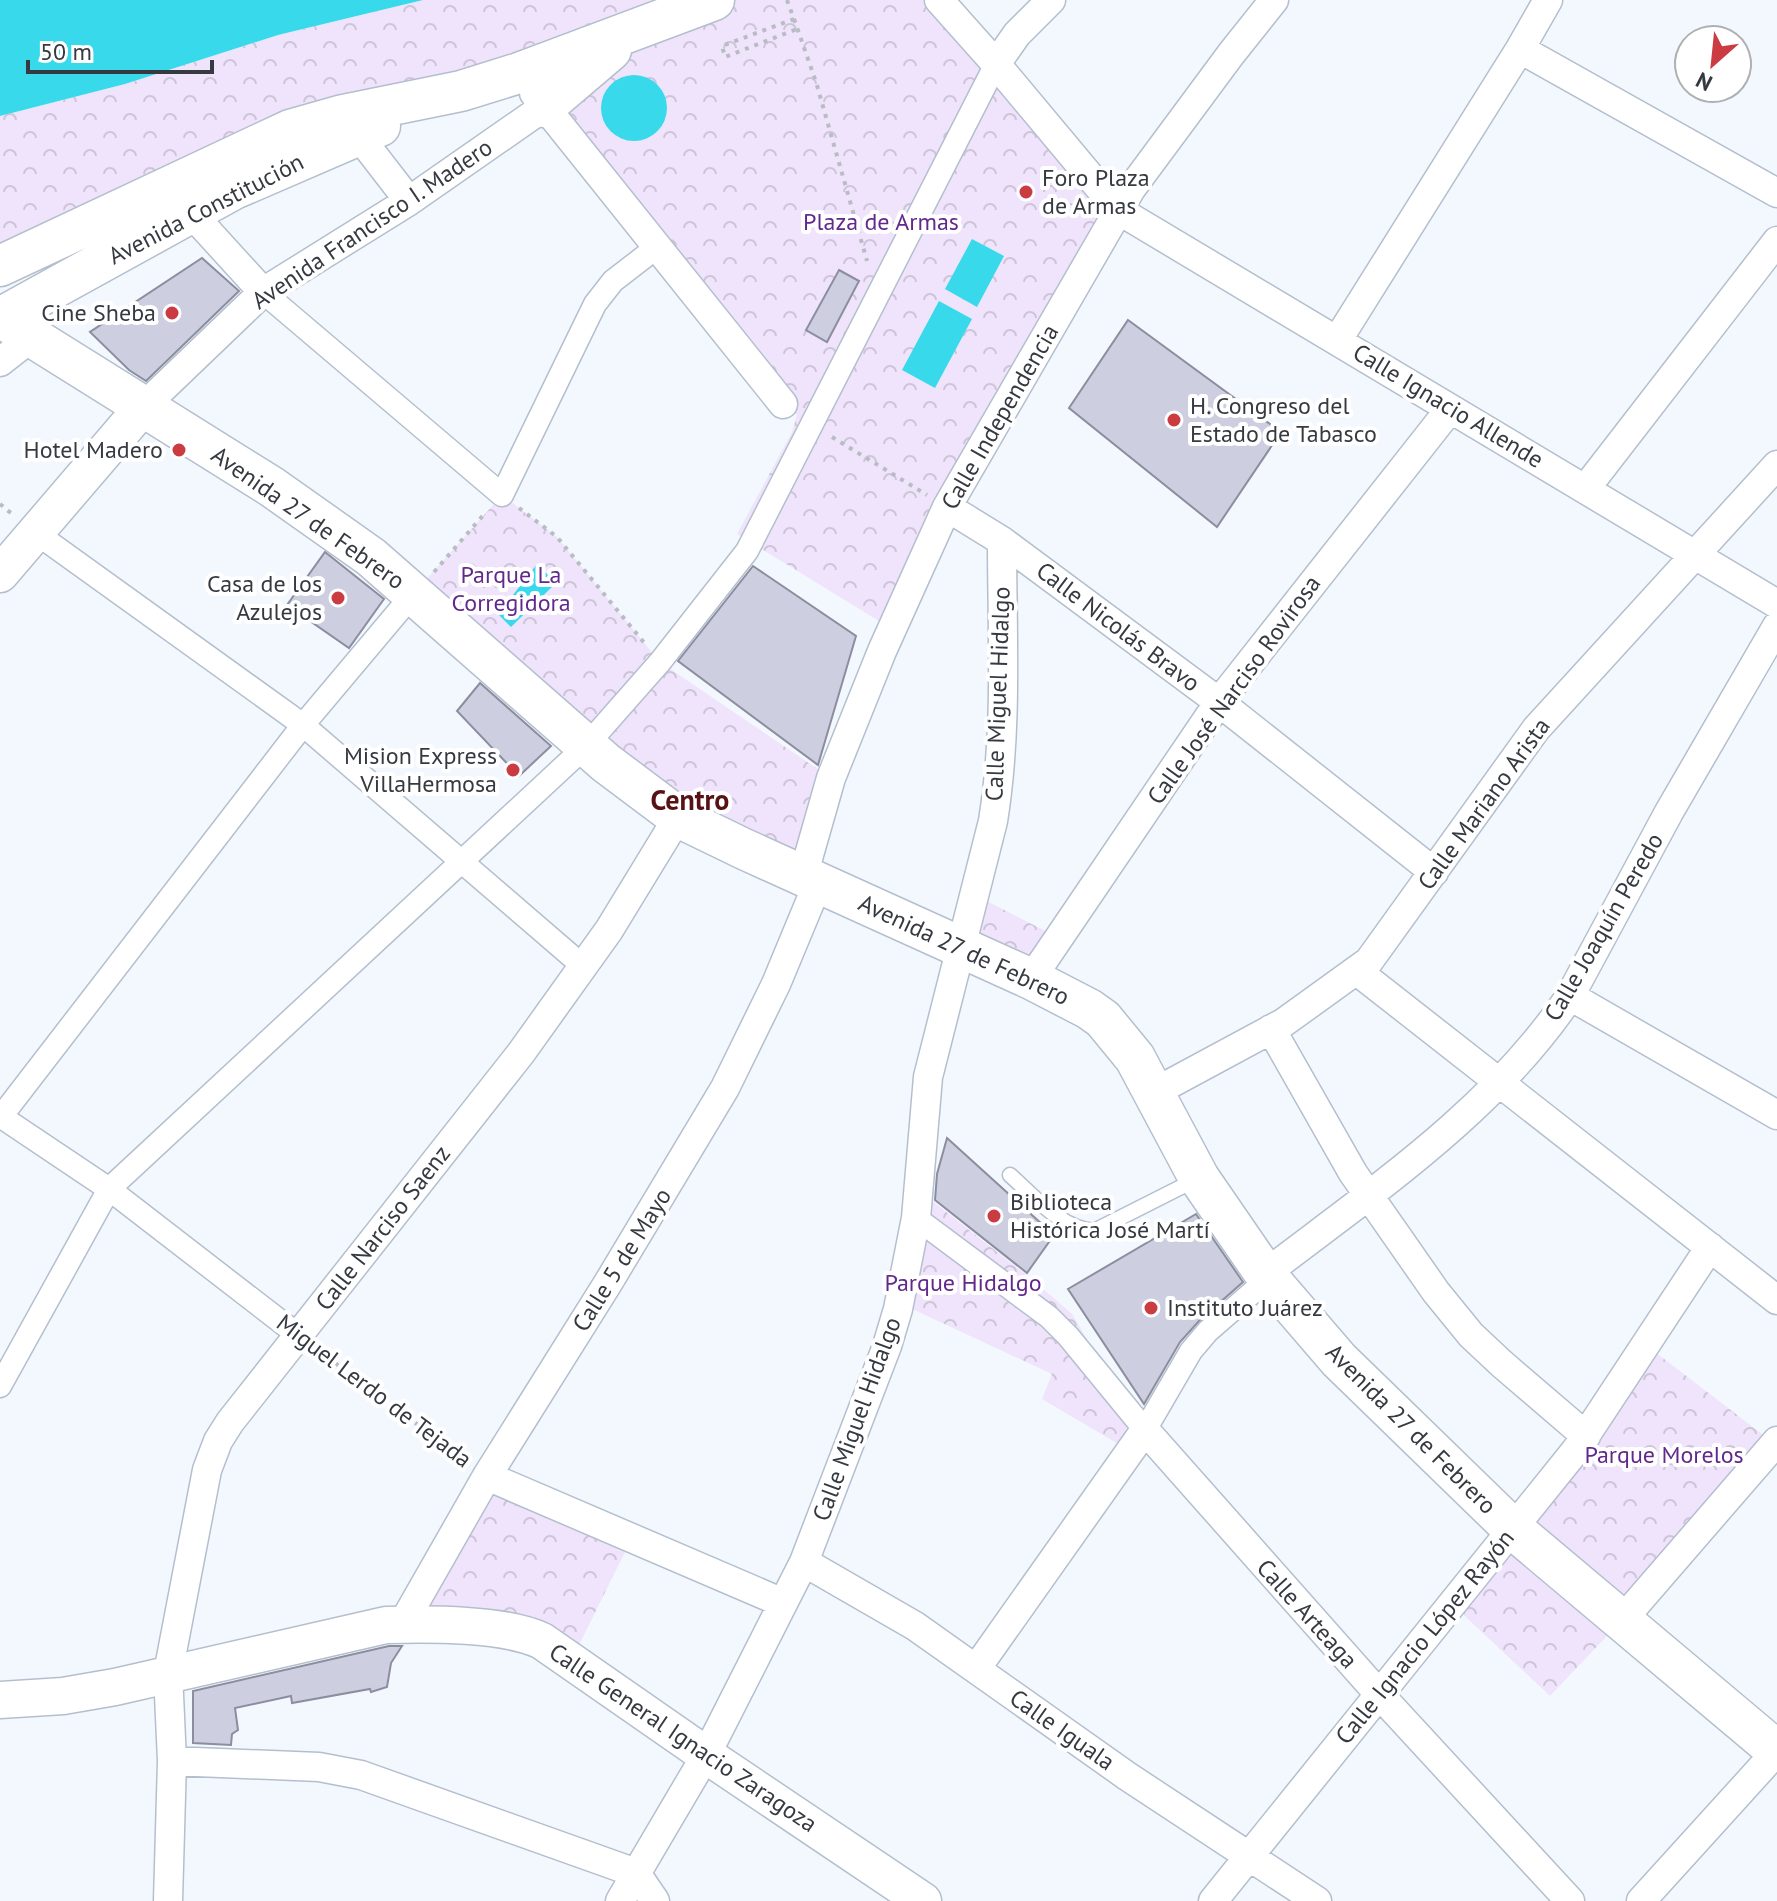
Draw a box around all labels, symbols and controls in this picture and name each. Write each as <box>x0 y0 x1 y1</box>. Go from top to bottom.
scale bar <box>28 24 212 74</box>
north arrow <box>1673 24 1753 104</box>
text: 50 m <box>40 36 92 67</box>
text: N <box>1691 66 1717 98</box>
street label: Avenida Francisco I. Madero <box>245 131 498 316</box>
street label: Avenida Constitución <box>103 146 309 271</box>
place label: Foro Plaza de Armas <box>1042 162 1150 221</box>
marker: Foro Plaza de Armas <box>1017 183 1035 201</box>
park label: Plaza de Armas <box>803 206 959 237</box>
place label: Cine Sheba <box>41 297 156 328</box>
marker: Cine Sheba <box>163 304 181 322</box>
street label: Calle Independencia <box>934 319 1065 515</box>
street label: Calle Ignacio Allende <box>1347 336 1549 475</box>
place label: H. Congreso del Estado de Tabasco <box>1190 390 1377 449</box>
marker: H. Congreso del Estado de Tabasco <box>1165 411 1183 429</box>
place label: Hotel Madero <box>24 434 163 465</box>
street label: Avenida 27 de Febrero <box>206 439 411 596</box>
marker: Hotel Madero <box>170 441 188 459</box>
street label: Calle Nicolás Bravo <box>1030 555 1206 698</box>
park label: Parque La Corregidora <box>451 559 571 618</box>
place label: Casa de los Azulejos <box>207 568 322 627</box>
street label: Calle José Narciso Rovirosa <box>1140 569 1327 810</box>
street label: Calle Miguel Hidalgo <box>978 586 1017 802</box>
marker: Casa de los Azulejos <box>329 589 347 607</box>
street label: Calle Mariano Arista <box>1411 711 1557 896</box>
place label: Mision Express VillaHermosa <box>344 740 497 799</box>
marker: Mision Express VillaHermosa <box>504 761 522 779</box>
district label: Centro <box>651 781 729 818</box>
street label: Calle Joaquín Peredo <box>1537 827 1670 1026</box>
street label: Avenida 27 de Febrero <box>854 887 1075 1012</box>
street label: Calle Narciso Saenz <box>308 1139 457 1317</box>
street label: Calle 5 de Mayo <box>565 1182 678 1337</box>
place label: Biblioteca Histórica José Martí <box>1010 1186 1210 1245</box>
marker: Biblioteca Histórica José Martí <box>985 1207 1003 1225</box>
park label: Parque Hidalgo <box>884 1267 1042 1298</box>
place label: Instituto Juárez <box>1167 1292 1323 1323</box>
marker: Instituto Juárez <box>1142 1299 1160 1317</box>
street label: Miguel Lerdo de Tejada <box>270 1307 478 1474</box>
street label: Calle Miguel Hidalgo <box>805 1313 908 1525</box>
street label: Avenida 27 de Febrero <box>1319 1337 1503 1521</box>
park label: Parque Morelos <box>1584 1439 1744 1470</box>
street label: Calle Ignacio López Rayón <box>1328 1523 1521 1750</box>
street label: Calle Arteaga <box>1250 1552 1365 1675</box>
street label: Calle General Ignacio Zaragoza <box>543 1636 823 1839</box>
street label: Calle Iguala <box>1004 1682 1121 1777</box>

